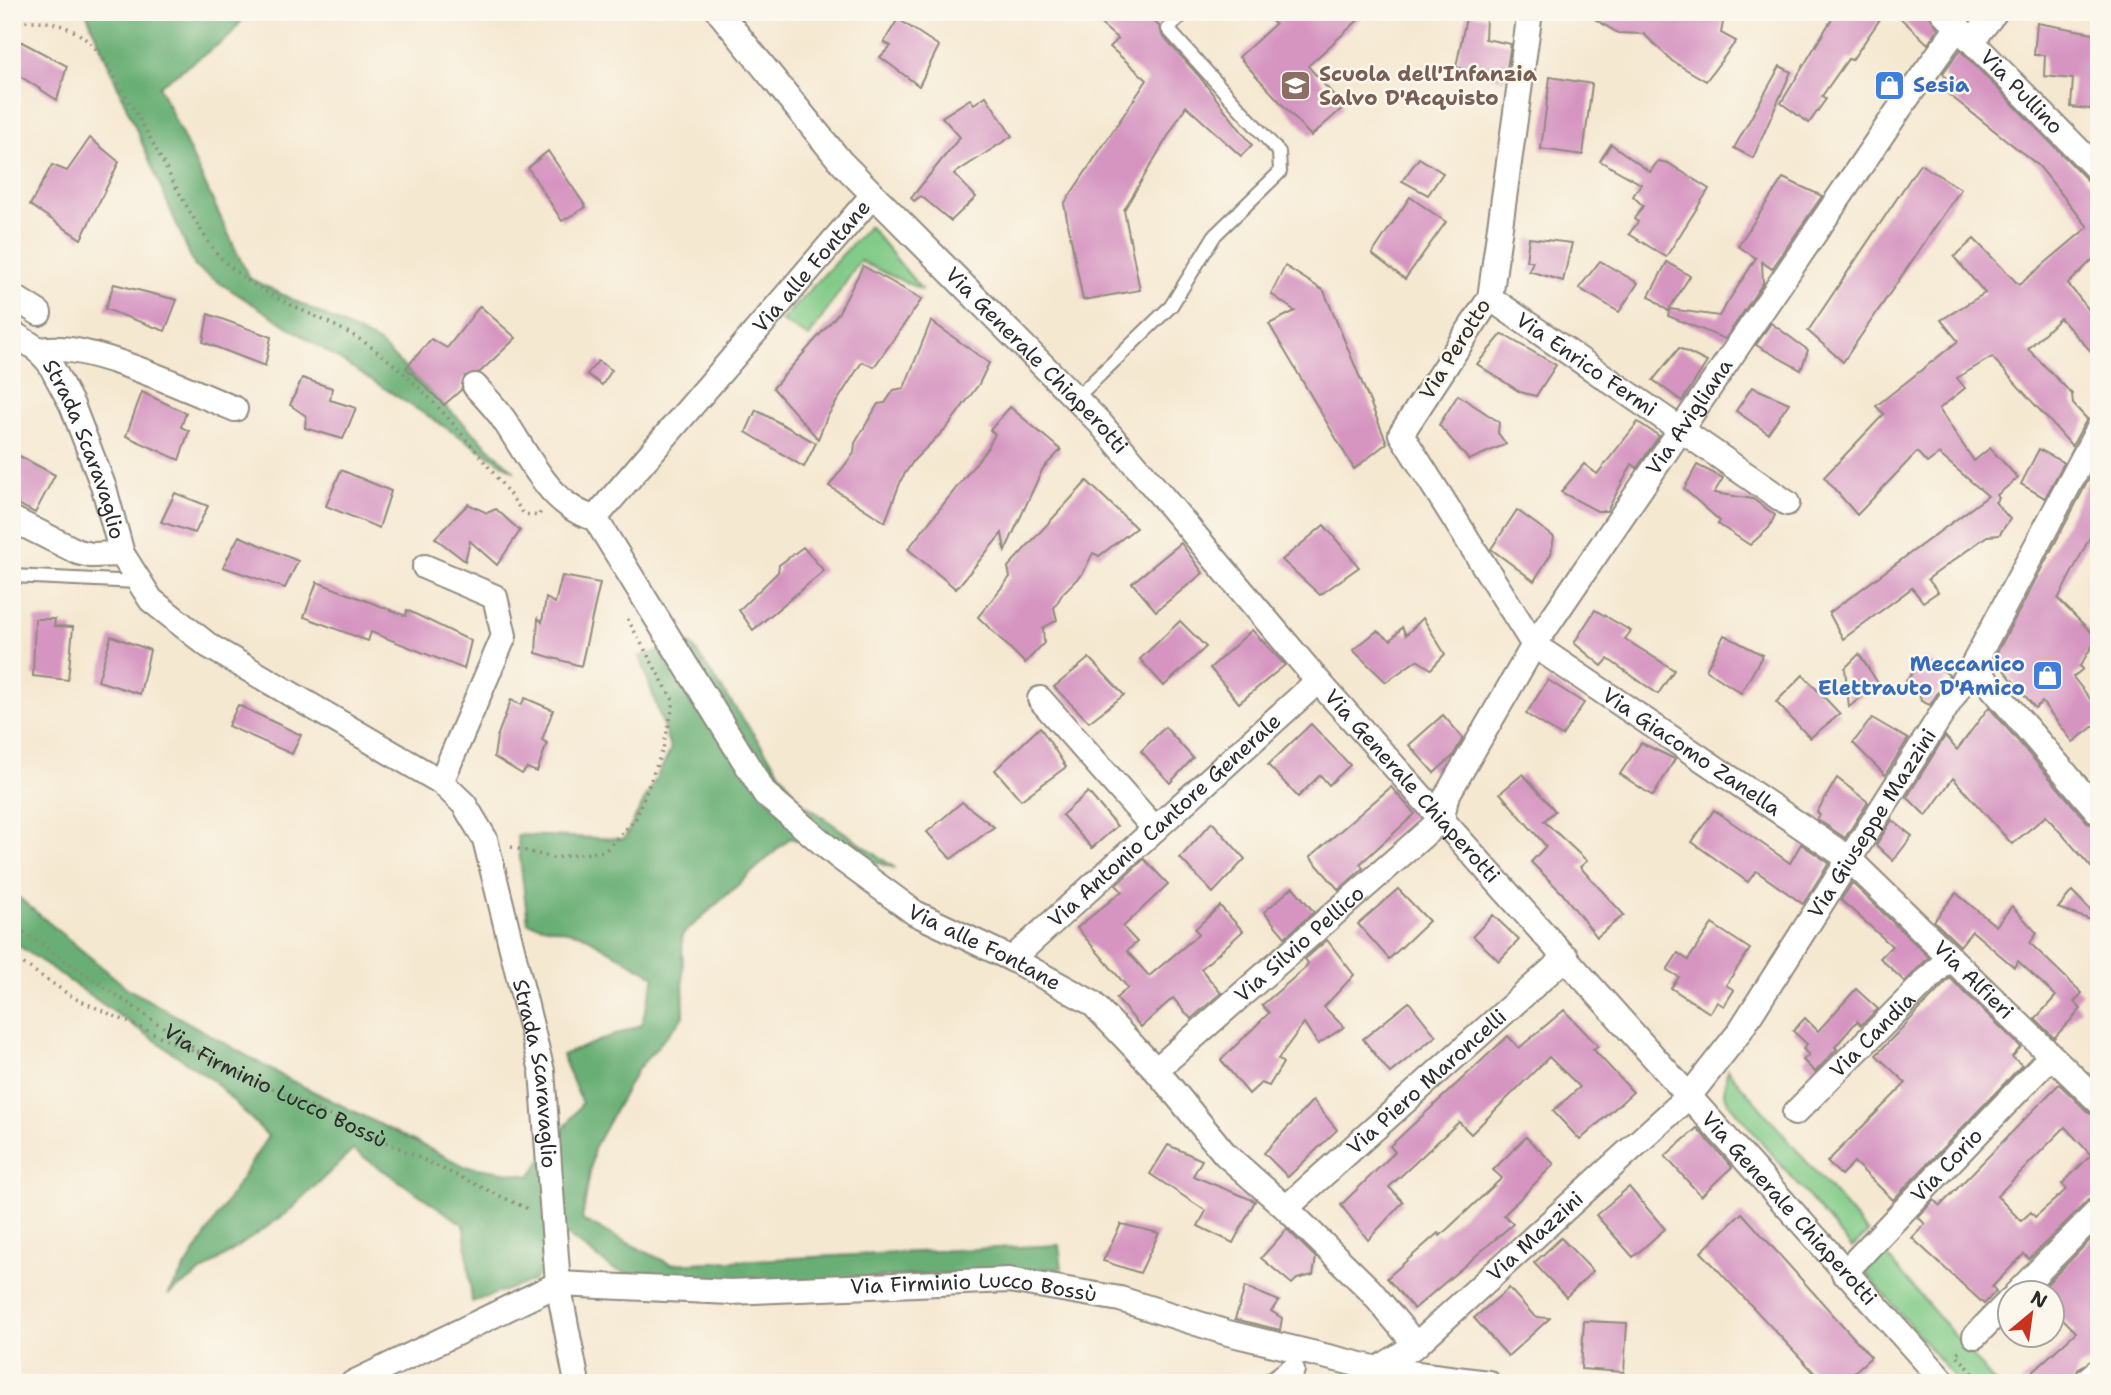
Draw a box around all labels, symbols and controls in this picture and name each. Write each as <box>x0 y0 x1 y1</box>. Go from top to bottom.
street label: Via Pullino <box>1974 44 2069 140</box>
place label: Scuola dell'Infanzia Salvo D'Acquisto <box>1319 60 1538 112</box>
shop icon: Sesia <box>1873 68 1907 102</box>
school or university icon: Scuola dell'Infanzia Salvo D'Acquisto <box>1279 69 1313 103</box>
place label: Sesia <box>1913 71 1970 99</box>
street label: Via alle Fontane <box>746 194 877 339</box>
street label: Via Generale Chiaperotti <box>939 261 1134 460</box>
street label: Via Perotto <box>1413 293 1497 405</box>
street label: Via Enrico Fermi <box>1510 306 1662 423</box>
street label: Via Avigliana <box>1640 353 1739 481</box>
street label: Strada Scaravaglio <box>36 354 131 542</box>
place label: Meccanico Elettrauto D'Amico <box>1818 650 2025 702</box>
shop icon: Meccanico Elettrauto D'Amico <box>2031 659 2065 693</box>
street label: Via Giacomo Zanella <box>1596 681 1786 823</box>
street label: Via Generale Chiaperotti <box>1318 683 1506 889</box>
street label: Via Antonio Cantore Generale <box>1042 707 1287 934</box>
street label: Via Giuseppe Mazzini <box>1801 723 1943 924</box>
street label: Via Silvio Pellico <box>1229 879 1370 1009</box>
street label: Via alle Fontane <box>903 898 1066 997</box>
street label: Via Alfieri <box>1927 934 2020 1025</box>
street label: Strada Scaravaglio <box>506 976 563 1169</box>
street label: Via Candia <box>1824 986 1921 1084</box>
street label: Via Piero Maroncelli <box>1341 1003 1513 1161</box>
street label: Via Firminio Lucco Bossù <box>158 1017 392 1155</box>
street label: Via Generale Chiaperotti <box>1695 1106 1883 1311</box>
street label: Via Corio <box>1905 1122 1989 1208</box>
street label: Via Mazzini <box>1481 1185 1589 1288</box>
street label: Via Firminio Lucco Bossù <box>850 1266 1099 1309</box>
north arrow <box>1996 1280 2066 1350</box>
text: N <box>2026 1285 2052 1314</box>

